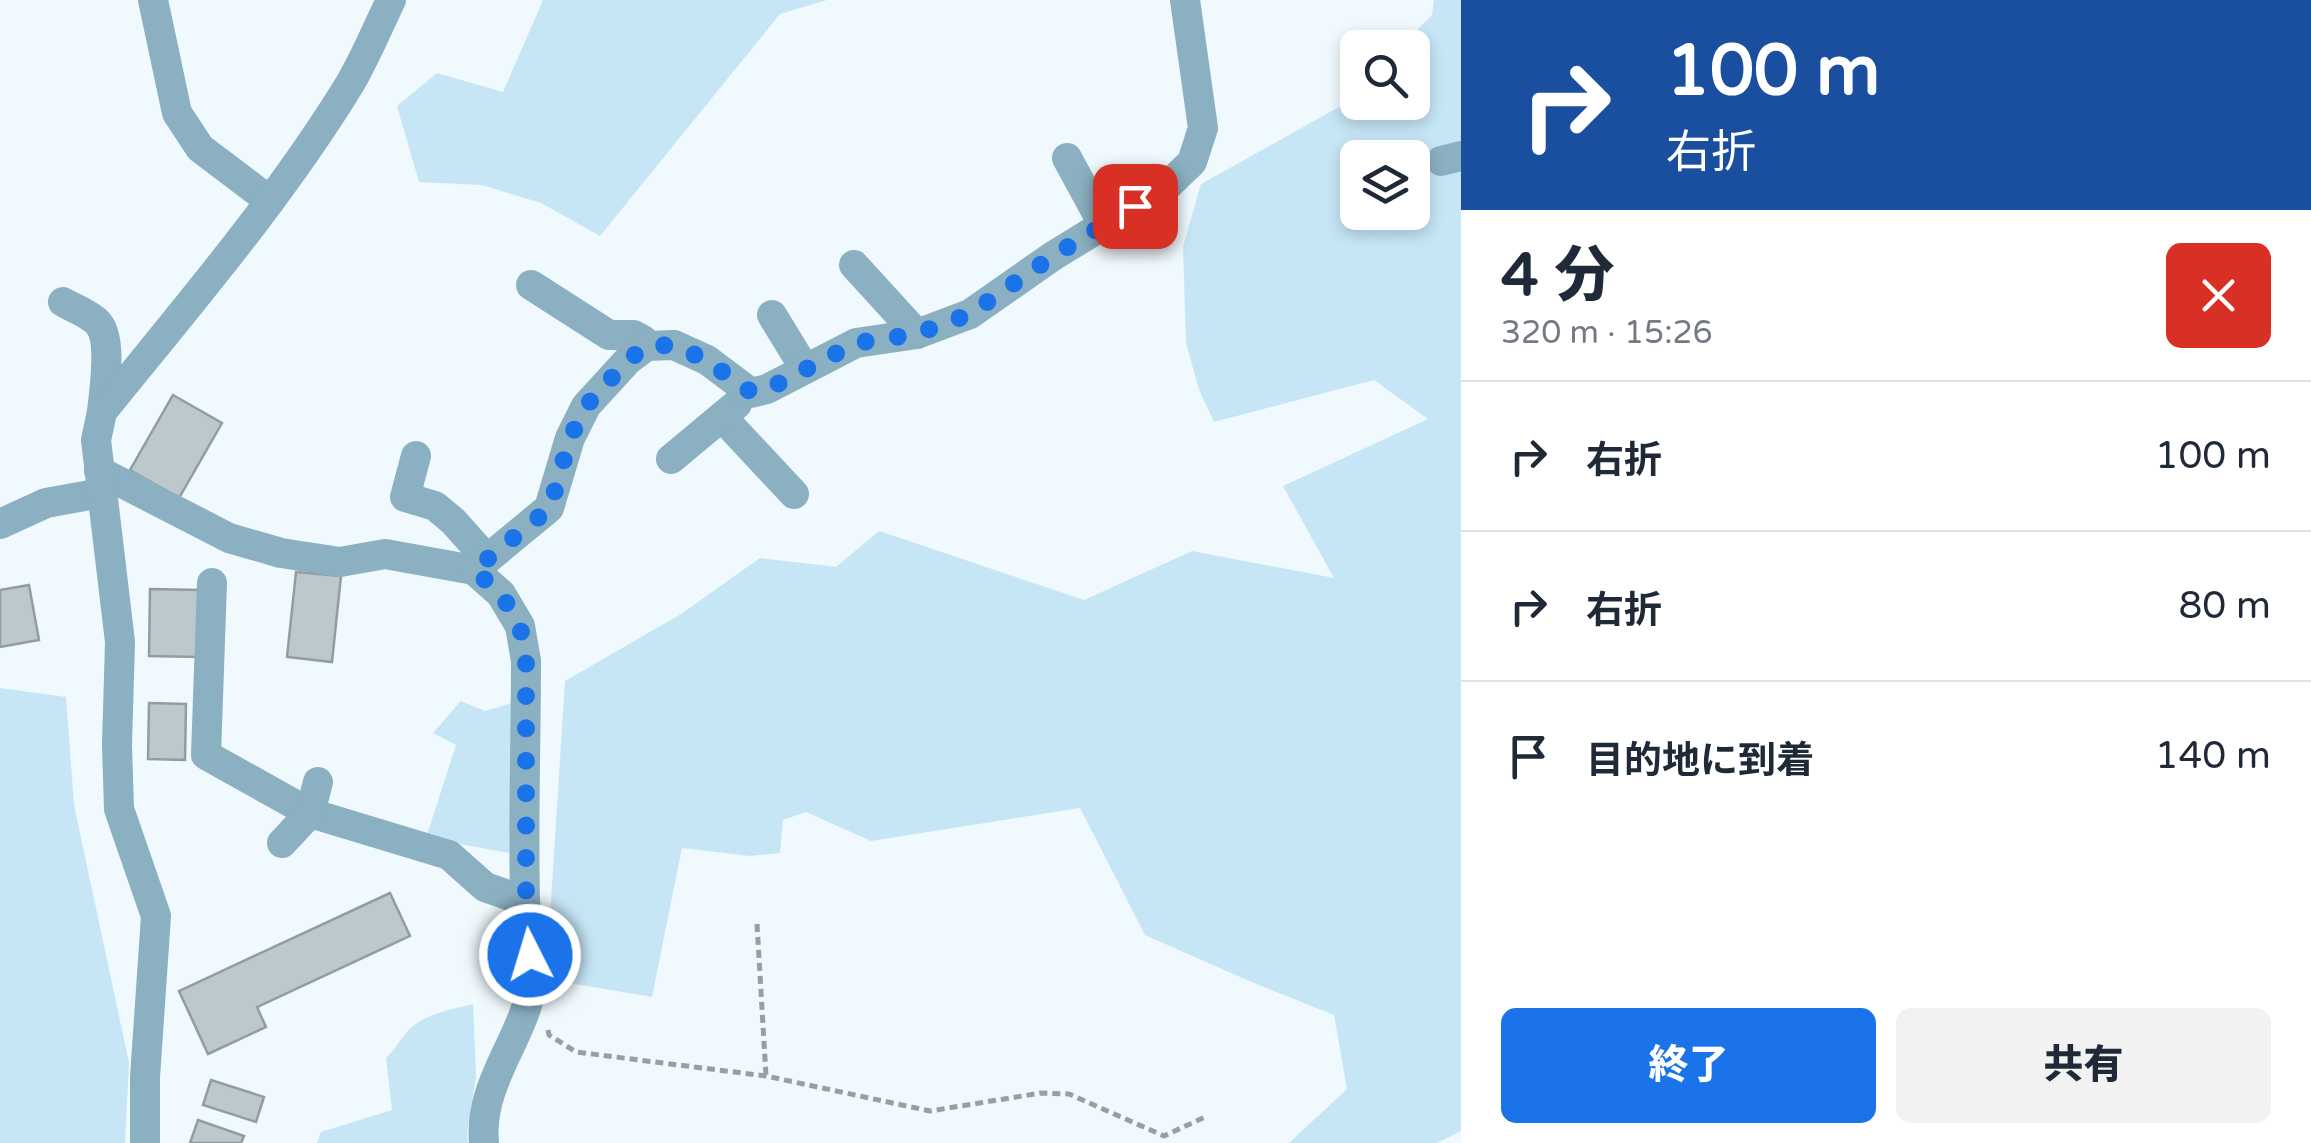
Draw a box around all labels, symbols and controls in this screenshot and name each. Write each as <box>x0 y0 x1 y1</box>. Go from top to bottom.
map controls <box>1340 30 1430 230</box>
button: search <box>1340 30 1430 120</box>
text: 100 m <box>1666 30 1880 114</box>
icon: right <box>1501 40 1631 170</box>
text: 右折 <box>1666 126 1756 180</box>
button: layers <box>1340 140 1430 230</box>
pin <box>1093 164 1178 249</box>
icon: arrive <box>1108 179 1163 234</box>
text: 4 分 <box>1501 240 1614 312</box>
button: close <box>2166 243 2271 348</box>
text: 320 m · 15:26 <box>1501 314 1713 352</box>
icon: right <box>1501 429 1556 484</box>
text: 100 m <box>2155 433 2271 479</box>
text: 右折 <box>1586 438 1662 484</box>
icon: right <box>1501 579 1556 634</box>
text: 80 m <box>2179 583 2271 629</box>
text: 右折 <box>1586 588 1662 634</box>
icon: arrive <box>1501 729 1556 784</box>
text: 140 m <box>2155 733 2271 779</box>
text: 目的地に到着 <box>1586 738 1814 784</box>
position arrow <box>478 903 582 1007</box>
button: 終了 <box>1501 1008 1876 1123</box>
button: 共有 <box>1896 1008 2271 1123</box>

